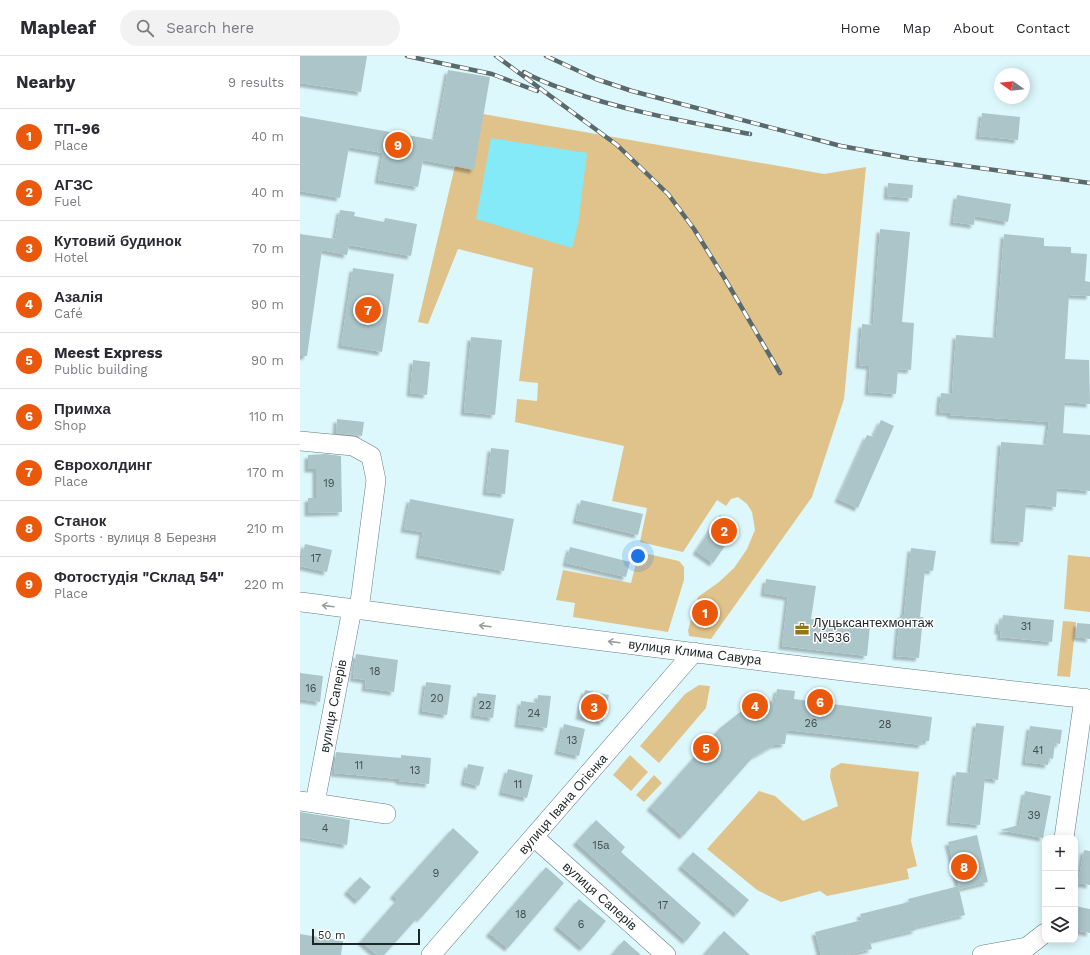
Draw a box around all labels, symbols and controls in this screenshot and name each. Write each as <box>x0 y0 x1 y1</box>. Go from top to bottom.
search box <box>120 10 400 46</box>
text: Mapleaf <box>20 16 96 39</box>
icon: search <box>134 17 156 39</box>
text: Search here <box>166 19 254 37</box>
text: Home <box>840 20 880 36</box>
text: Map <box>902 20 931 36</box>
text: About <box>953 20 994 36</box>
text: Contact <box>1016 20 1070 36</box>
north arrow <box>994 68 1030 104</box>
text: Nearby <box>16 72 75 92</box>
text: 9 results <box>228 75 284 90</box>
text: ТП-96 <box>54 120 100 138</box>
text: 1 <box>26 129 32 144</box>
text: 40 m <box>251 129 284 144</box>
pin: 9 <box>385 130 411 160</box>
text: Place <box>54 138 88 153</box>
text: АГЗС <box>54 176 93 194</box>
text: 2 <box>25 185 33 200</box>
text: 40 m <box>251 185 284 200</box>
text: Fuel <box>54 194 81 209</box>
text: Кутовий будинок <box>54 232 181 250</box>
text: 3 <box>25 241 33 256</box>
text: 70 m <box>252 241 284 256</box>
text: Hotel <box>54 250 88 265</box>
text: Азалія <box>54 288 103 306</box>
pin: 7 <box>355 295 381 325</box>
text: 4 <box>25 297 33 312</box>
text: 90 m <box>251 297 284 312</box>
text: Café <box>54 306 83 321</box>
text: Meest Express <box>54 344 163 362</box>
text: 5 <box>25 353 33 368</box>
text: 90 m <box>251 353 284 368</box>
text: Public building <box>54 362 147 377</box>
text: Примха <box>54 400 111 418</box>
text: 6 <box>25 409 33 424</box>
text: 110 m <box>249 409 284 424</box>
text: Shop <box>54 418 86 433</box>
text: Єврохолдинг <box>54 456 152 474</box>
text: 7 <box>25 465 33 480</box>
text: 170 m <box>247 465 284 480</box>
text: Place <box>54 474 88 489</box>
house number: 19 <box>323 477 335 490</box>
text: Станок <box>54 512 106 530</box>
pin: 2 <box>711 516 737 546</box>
text: 8 <box>25 521 33 536</box>
text: 210 m <box>246 521 284 536</box>
text: Sports · вулиця 8 Березня <box>54 530 216 545</box>
your location <box>628 546 648 566</box>
house number: 17 <box>311 552 321 565</box>
text: Фотостудія "Склад 54" <box>54 568 224 586</box>
text: 9 <box>25 577 33 592</box>
text: 220 m <box>244 577 284 592</box>
text: Place <box>54 586 88 601</box>
pin: 1 <box>692 598 718 628</box>
one-way arrow <box>322 602 335 610</box>
place label: Луцьксантехмонтаж №536 <box>813 615 934 645</box>
house number: 31 <box>1021 620 1031 633</box>
office icon: Луцьксантехмонтаж №536 <box>794 621 810 637</box>
one-way arrow <box>479 622 492 630</box>
street label: вулиця Клима Савура <box>628 636 763 668</box>
one-way arrow <box>608 638 621 646</box>
street label: вулиця Саперів <box>317 658 349 754</box>
house number: 18 <box>369 665 381 678</box>
house number: 16 <box>306 682 317 695</box>
pin: 6 <box>807 687 833 717</box>
pin: 4 <box>742 691 768 721</box>
house number: 20 <box>430 692 444 705</box>
pin: 3 <box>581 692 607 722</box>
house number: 22 <box>479 699 491 712</box>
house number: 24 <box>528 707 541 720</box>
house number: 26 <box>804 717 818 730</box>
house number: 28 <box>878 718 892 731</box>
pin: 5 <box>693 733 719 763</box>
house number: 13 <box>567 734 577 747</box>
house number: 41 <box>1033 744 1043 757</box>
street label: вулиця Івана Огієнка <box>515 750 611 857</box>
house number: 11 <box>355 759 363 772</box>
house number: 13 <box>410 764 420 777</box>
house number: 11 <box>514 778 522 791</box>
house number: 39 <box>1027 809 1041 822</box>
house number: 4 <box>322 822 329 835</box>
map controls <box>1042 835 1078 943</box>
button: + <box>1042 835 1078 871</box>
house number: 15а <box>593 839 610 852</box>
pin: 8 <box>951 852 977 882</box>
street label: вулиця Саперів <box>560 859 640 933</box>
house number: 9 <box>433 867 440 880</box>
button: − <box>1042 871 1078 907</box>
house number: 17 <box>658 899 668 912</box>
button: layers <box>1042 907 1078 943</box>
house number: 18 <box>515 908 527 921</box>
house number: 6 <box>578 918 585 931</box>
scale bar <box>312 927 420 946</box>
text: 50 m <box>318 929 345 942</box>

